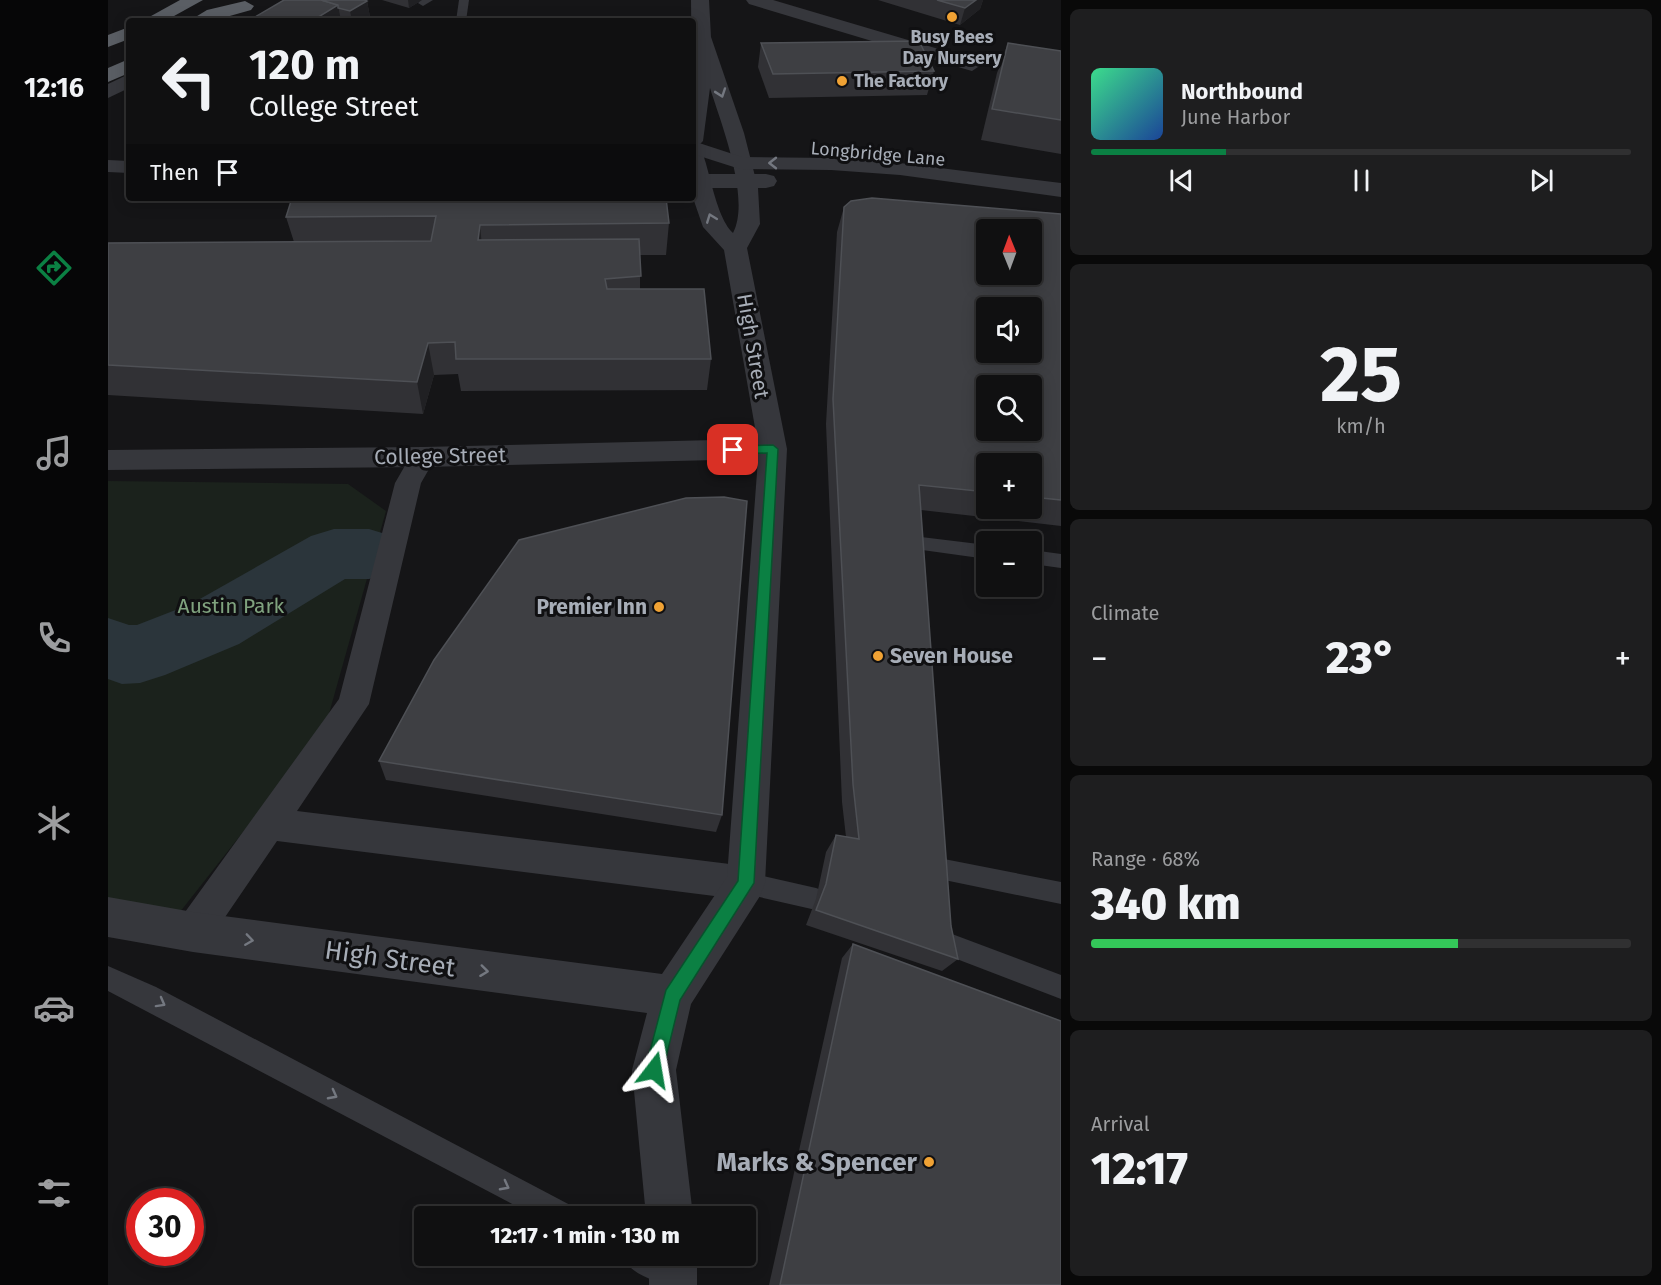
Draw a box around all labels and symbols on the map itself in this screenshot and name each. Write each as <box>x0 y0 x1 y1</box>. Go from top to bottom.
marker: Busy Bees Day Nursery <box>945 10 959 24</box>
place label: Busy Bees Day Nursery <box>902 26 1002 69</box>
place label: The Factory <box>854 70 949 92</box>
marker: The Factory <box>835 74 849 88</box>
one-way arrow <box>714 87 727 98</box>
street label: Longbridge Lane <box>810 137 946 171</box>
one-way arrow <box>769 157 778 169</box>
one-way arrow <box>706 213 718 224</box>
north arrow <box>976 219 1042 285</box>
street label: High Street <box>731 292 775 401</box>
pin <box>707 424 758 475</box>
street label: College Street <box>374 442 507 470</box>
park label: Austin Park <box>178 593 285 619</box>
place label: Premier Inn <box>536 594 647 620</box>
marker: Premier Inn <box>652 600 666 614</box>
place label: Seven House <box>890 643 1013 669</box>
marker: Seven House <box>871 649 885 663</box>
one-way arrow <box>244 933 253 945</box>
street label: High Street <box>323 935 458 984</box>
one-way arrow <box>479 965 488 977</box>
one-way arrow <box>154 996 165 1007</box>
position arrow <box>622 1038 686 1102</box>
one-way arrow <box>327 1088 337 1099</box>
place label: Marks & Spencer <box>717 1147 918 1178</box>
marker: Marks & Spencer <box>922 1155 936 1169</box>
one-way arrow <box>499 1179 509 1190</box>
speed limit sign: 30 <box>126 1188 204 1266</box>

